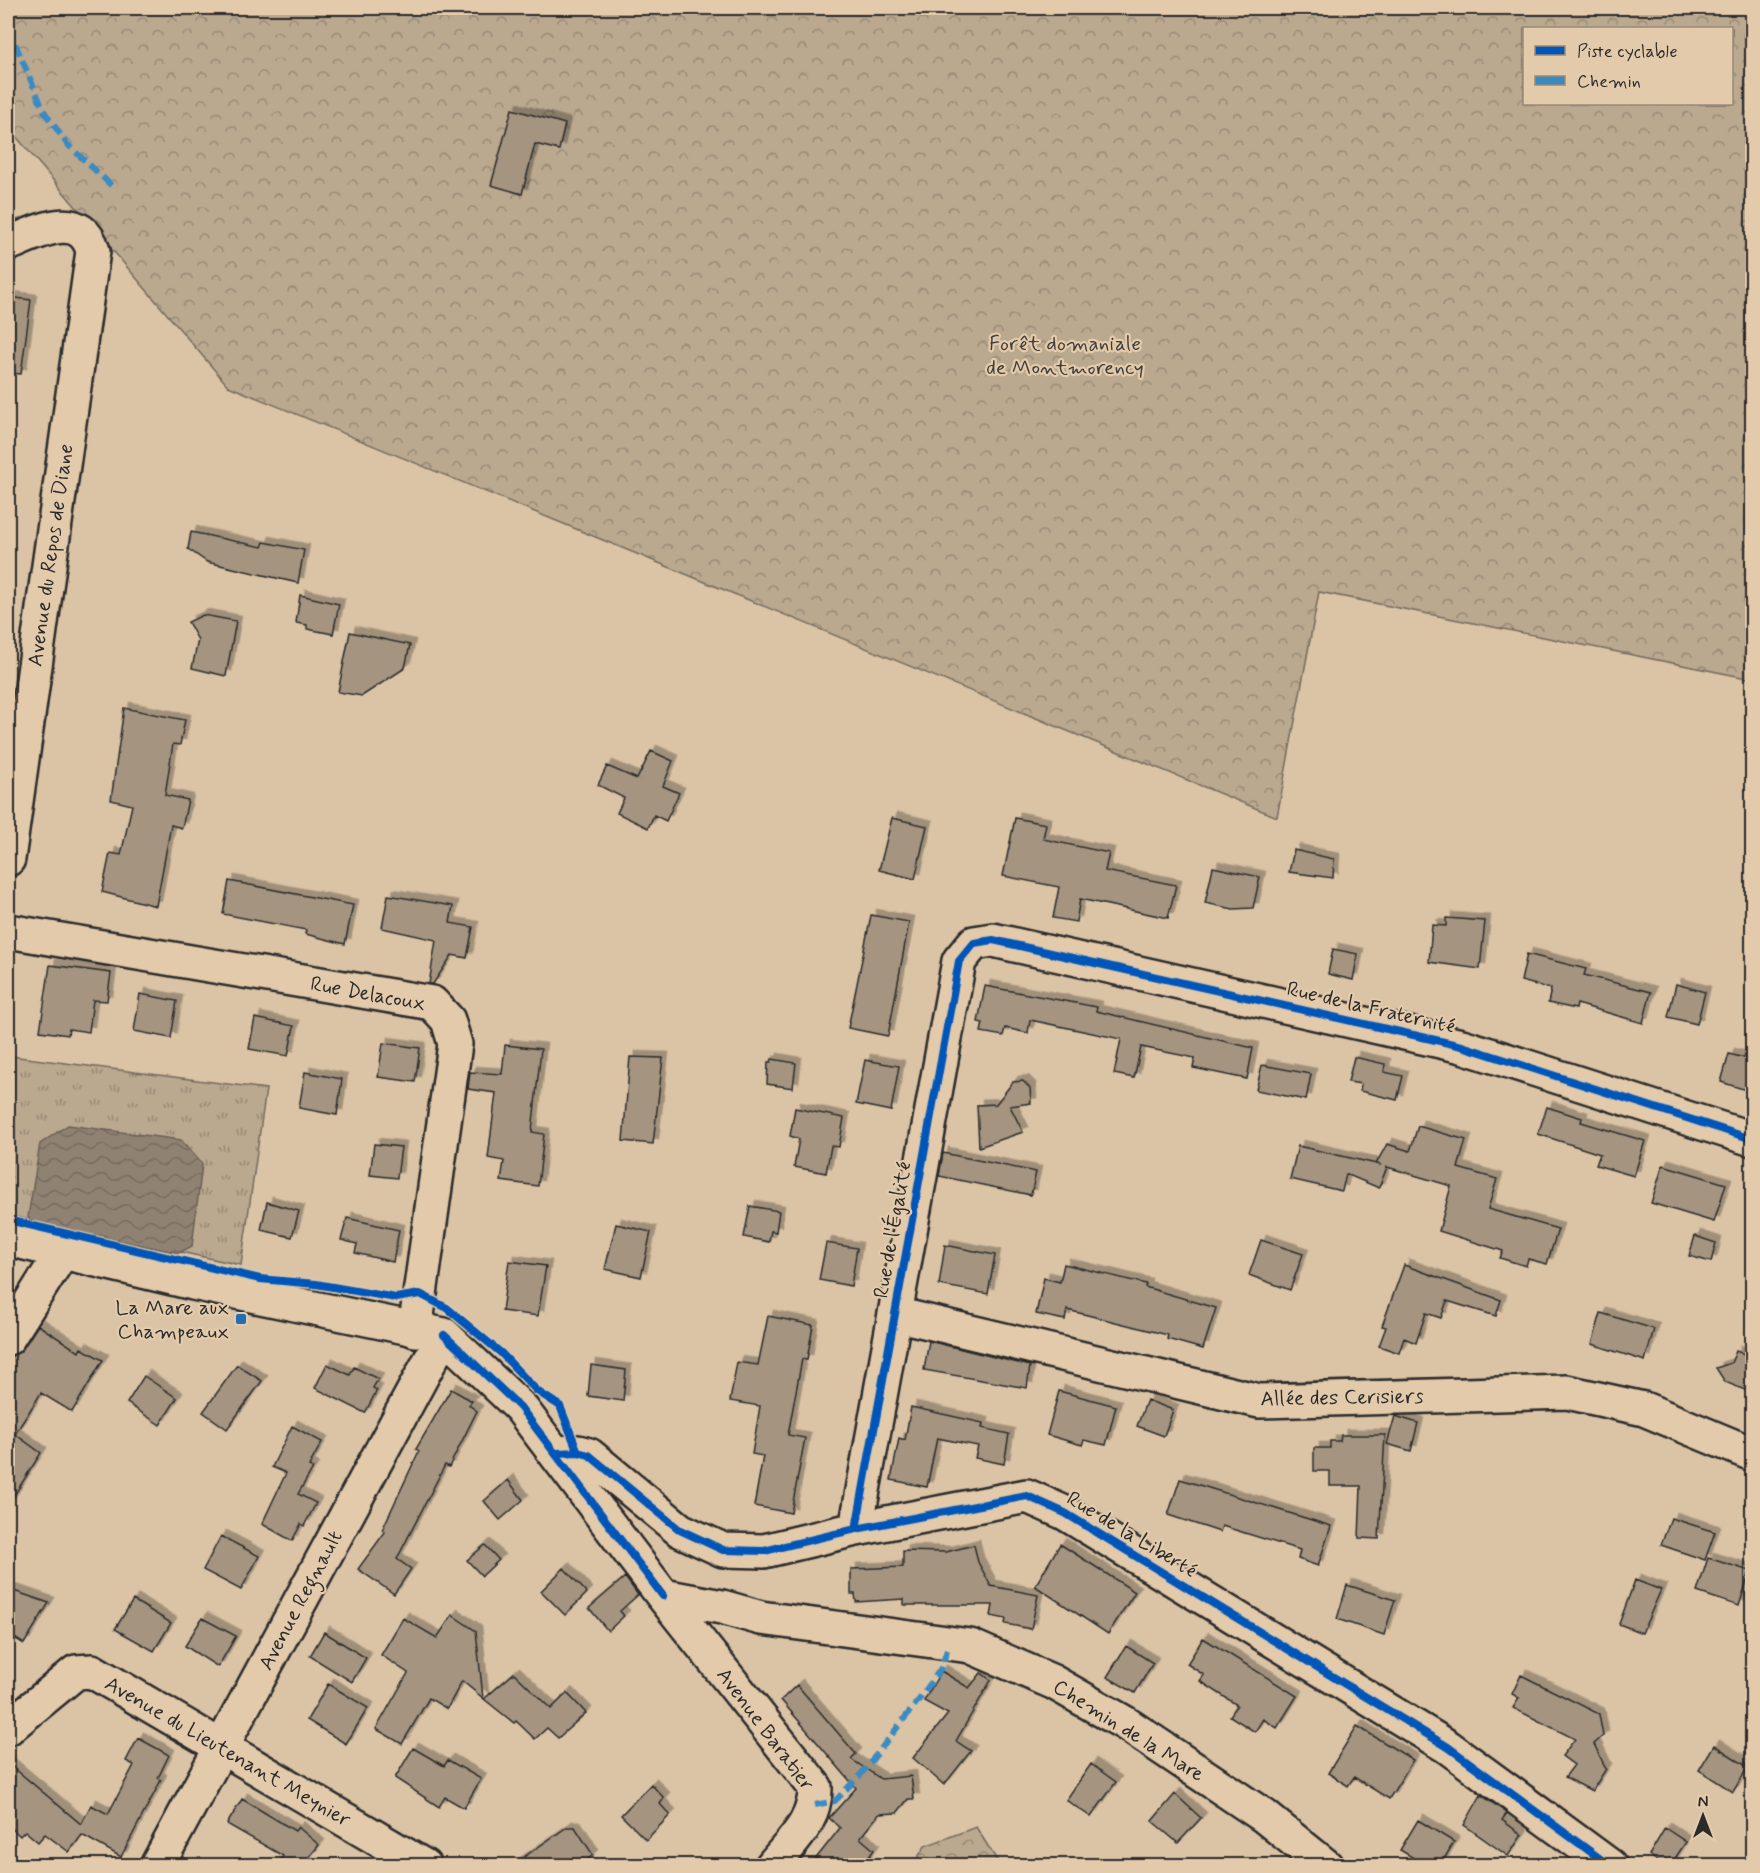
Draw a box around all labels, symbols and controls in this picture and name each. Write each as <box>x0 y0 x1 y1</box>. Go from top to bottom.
legend <box>1523 27 1733 105</box>
text: Piste cyclable <box>1577 40 1678 64</box>
text: Chemin <box>1577 70 1641 94</box>
park label: Forêt domaniale de Montmorency <box>986 330 1144 382</box>
street label: Avenue du Repos de Diane <box>22 442 80 668</box>
street label: Rue Delacoux <box>308 970 428 1018</box>
street label: Rue de la Fraternité <box>1284 975 1458 1041</box>
street label: Rue de l'Égalité <box>867 1160 919 1301</box>
place label: La Mare aux Champeaux <box>116 1294 229 1346</box>
marker: La Mare aux Champeaux <box>234 1312 248 1326</box>
street label: Allée des Cerisiers <box>1260 1383 1424 1413</box>
street label: Rue de la Liberté <box>1061 1485 1202 1585</box>
street label: Avenue Regnault <box>252 1526 351 1676</box>
street label: Avenue Baratier <box>710 1662 821 1797</box>
street label: Avenue du Lieutenant Meynier <box>100 1670 356 1834</box>
street label: Chemin de la Mare <box>1048 1673 1209 1789</box>
north arrow <box>1673 1786 1733 1846</box>
text: N <box>1698 1792 1708 1813</box>

